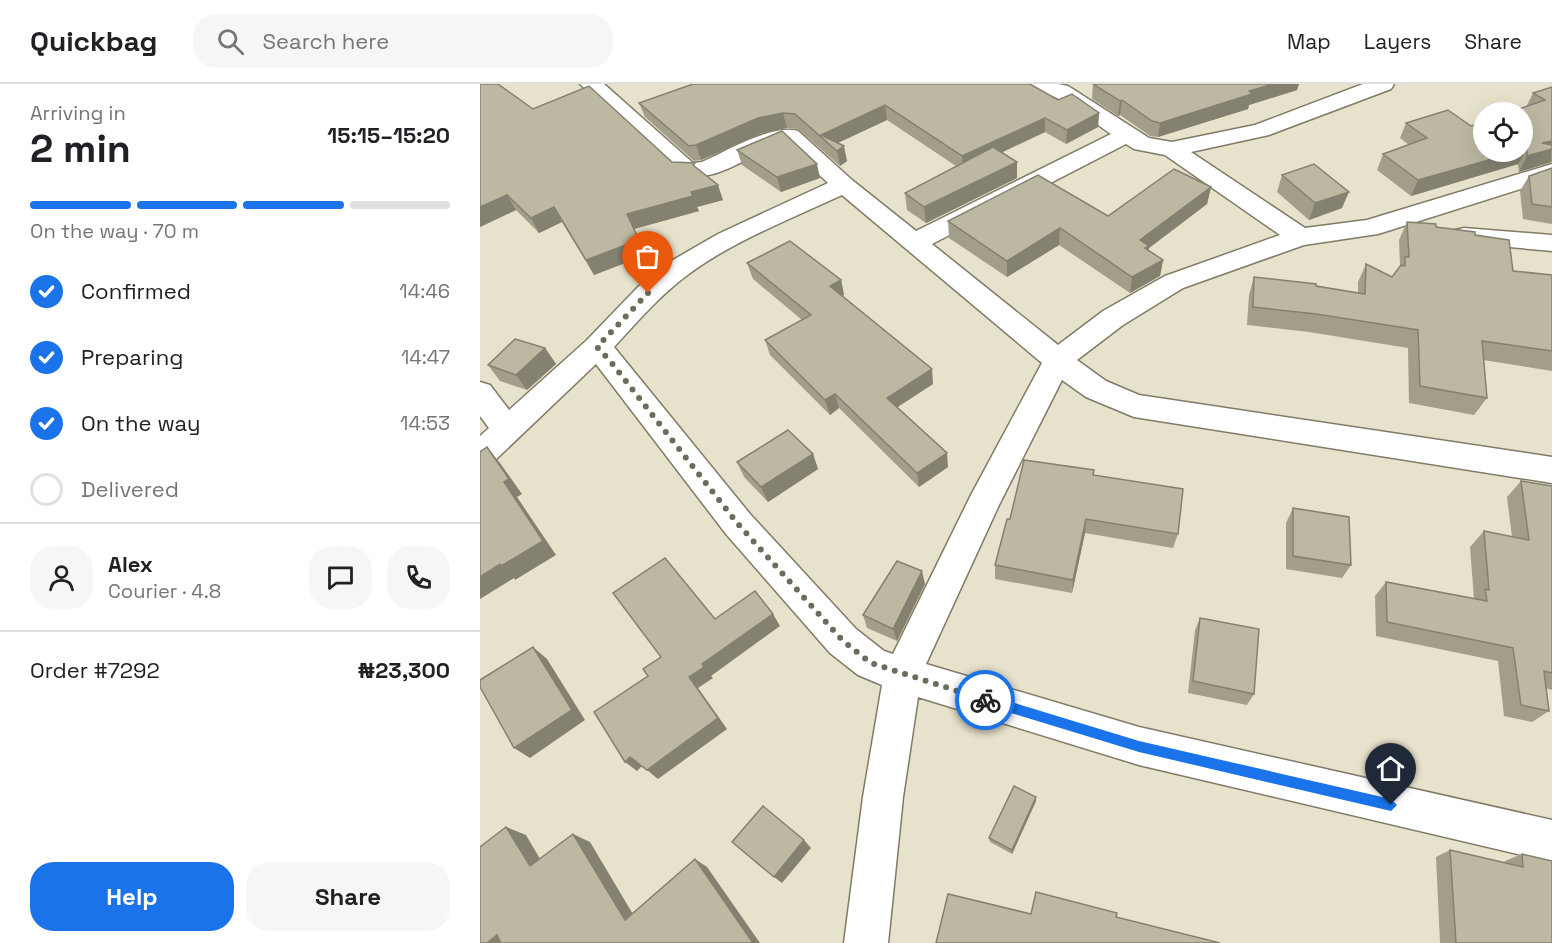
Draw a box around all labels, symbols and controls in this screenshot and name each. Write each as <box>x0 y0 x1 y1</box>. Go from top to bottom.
search box <box>193 14 613 68</box>
text: Quickbag <box>30 23 157 59</box>
icon: search <box>214 25 247 58</box>
text: Search here <box>262 27 389 55</box>
text: Map <box>1287 28 1331 55</box>
text: Layers <box>1364 28 1431 55</box>
text: Share <box>1464 28 1522 55</box>
text: Arriving in <box>30 100 126 126</box>
map controls <box>1473 102 1533 162</box>
button: locate <box>1473 102 1533 162</box>
text: 15:15–15:20 <box>327 121 450 149</box>
text: 2 min <box>30 124 131 173</box>
text: On the way · 70 m <box>30 218 199 244</box>
pin <box>622 231 673 293</box>
icon: bag <box>631 240 664 273</box>
icon: check <box>30 275 63 308</box>
text: Confirmed <box>81 277 191 305</box>
text: 14:46 <box>399 278 450 304</box>
icon: check <box>30 341 63 374</box>
text: Preparing <box>81 343 183 371</box>
text: 14:47 <box>401 344 450 370</box>
icon: check <box>30 407 63 440</box>
text: On the way <box>81 409 200 437</box>
text: 14:53 <box>400 410 450 436</box>
text: Delivered <box>81 475 179 503</box>
button: person <box>30 546 93 609</box>
button: chat <box>309 546 372 609</box>
button: phone <box>387 546 450 609</box>
text: Alex <box>108 550 153 578</box>
text: Courier · 4.8 <box>108 578 221 604</box>
text: Order #7292 <box>30 656 160 684</box>
text: ₦23,300 <box>357 656 450 684</box>
courier <box>955 670 1015 730</box>
icon: bike <box>969 684 1002 717</box>
pin <box>1365 743 1416 805</box>
icon: home <box>1374 752 1407 785</box>
button: Help <box>30 862 234 931</box>
button: Share <box>246 862 450 931</box>

